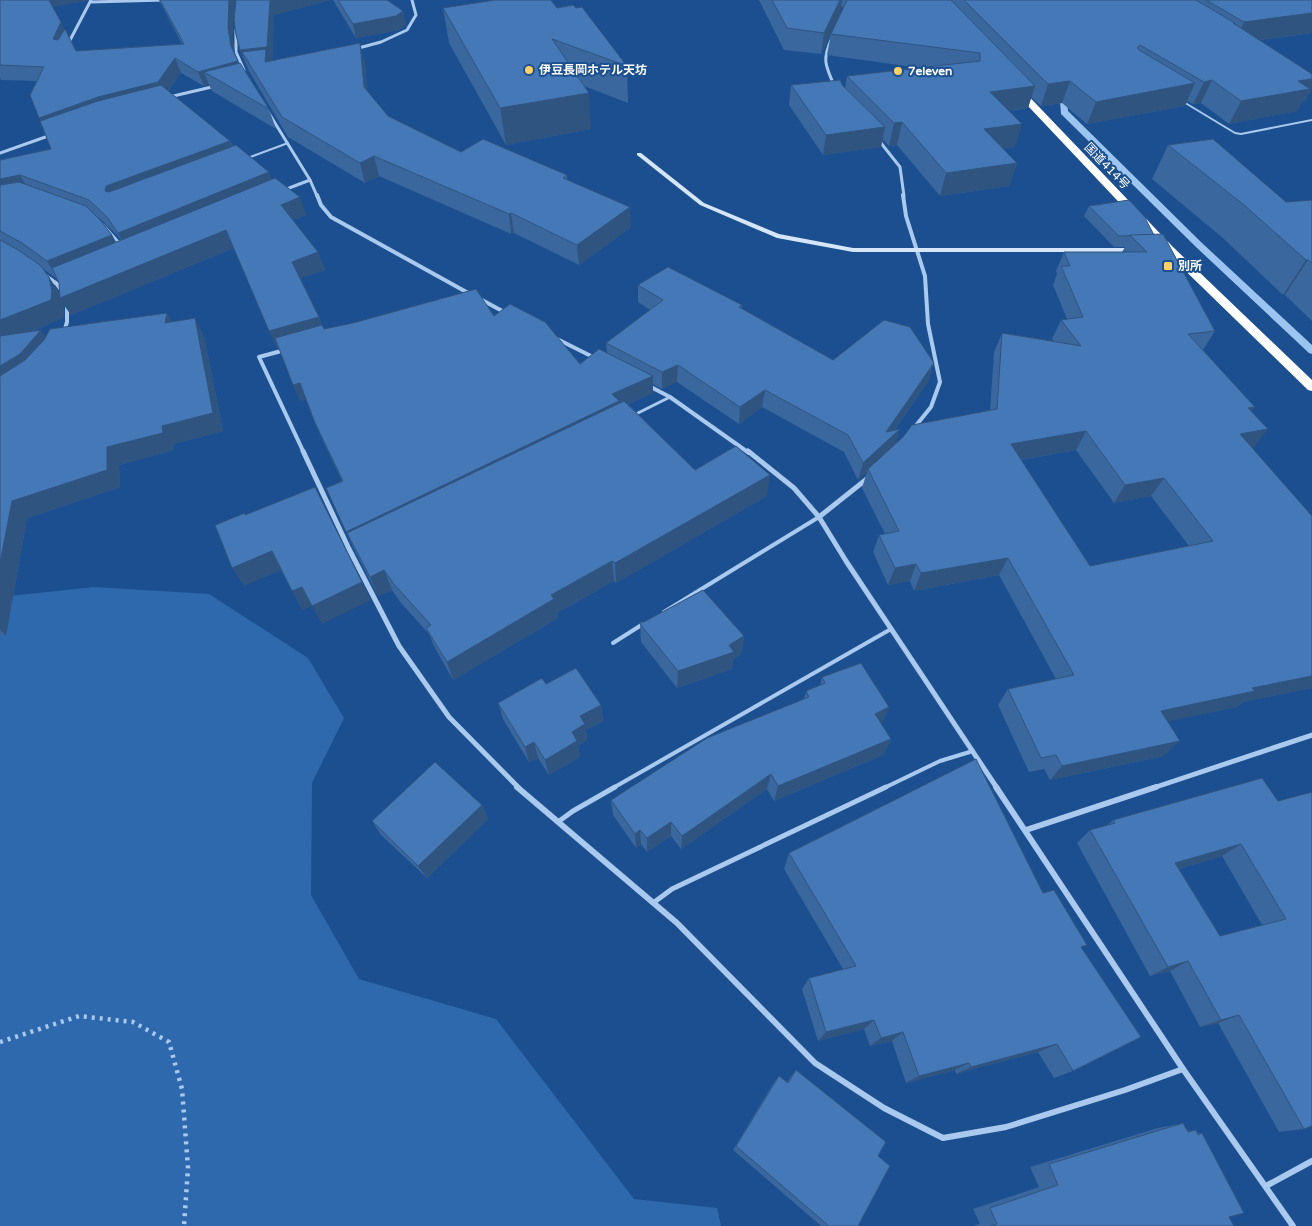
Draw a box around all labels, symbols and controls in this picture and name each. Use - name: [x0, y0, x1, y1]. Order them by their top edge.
- place label: 伊豆長岡ホテル天坊: [539, 63, 647, 77]
- marker: 伊豆長岡ホテル天坊: [523, 64, 535, 76]
- place label: 7eleven: [908, 64, 952, 78]
- marker: 7eleven: [892, 65, 904, 77]
- street label: 国道414号: [1082, 140, 1132, 192]
- place label: 別所: [1178, 259, 1202, 273]
- marker: 別所: [1162, 260, 1174, 272]

